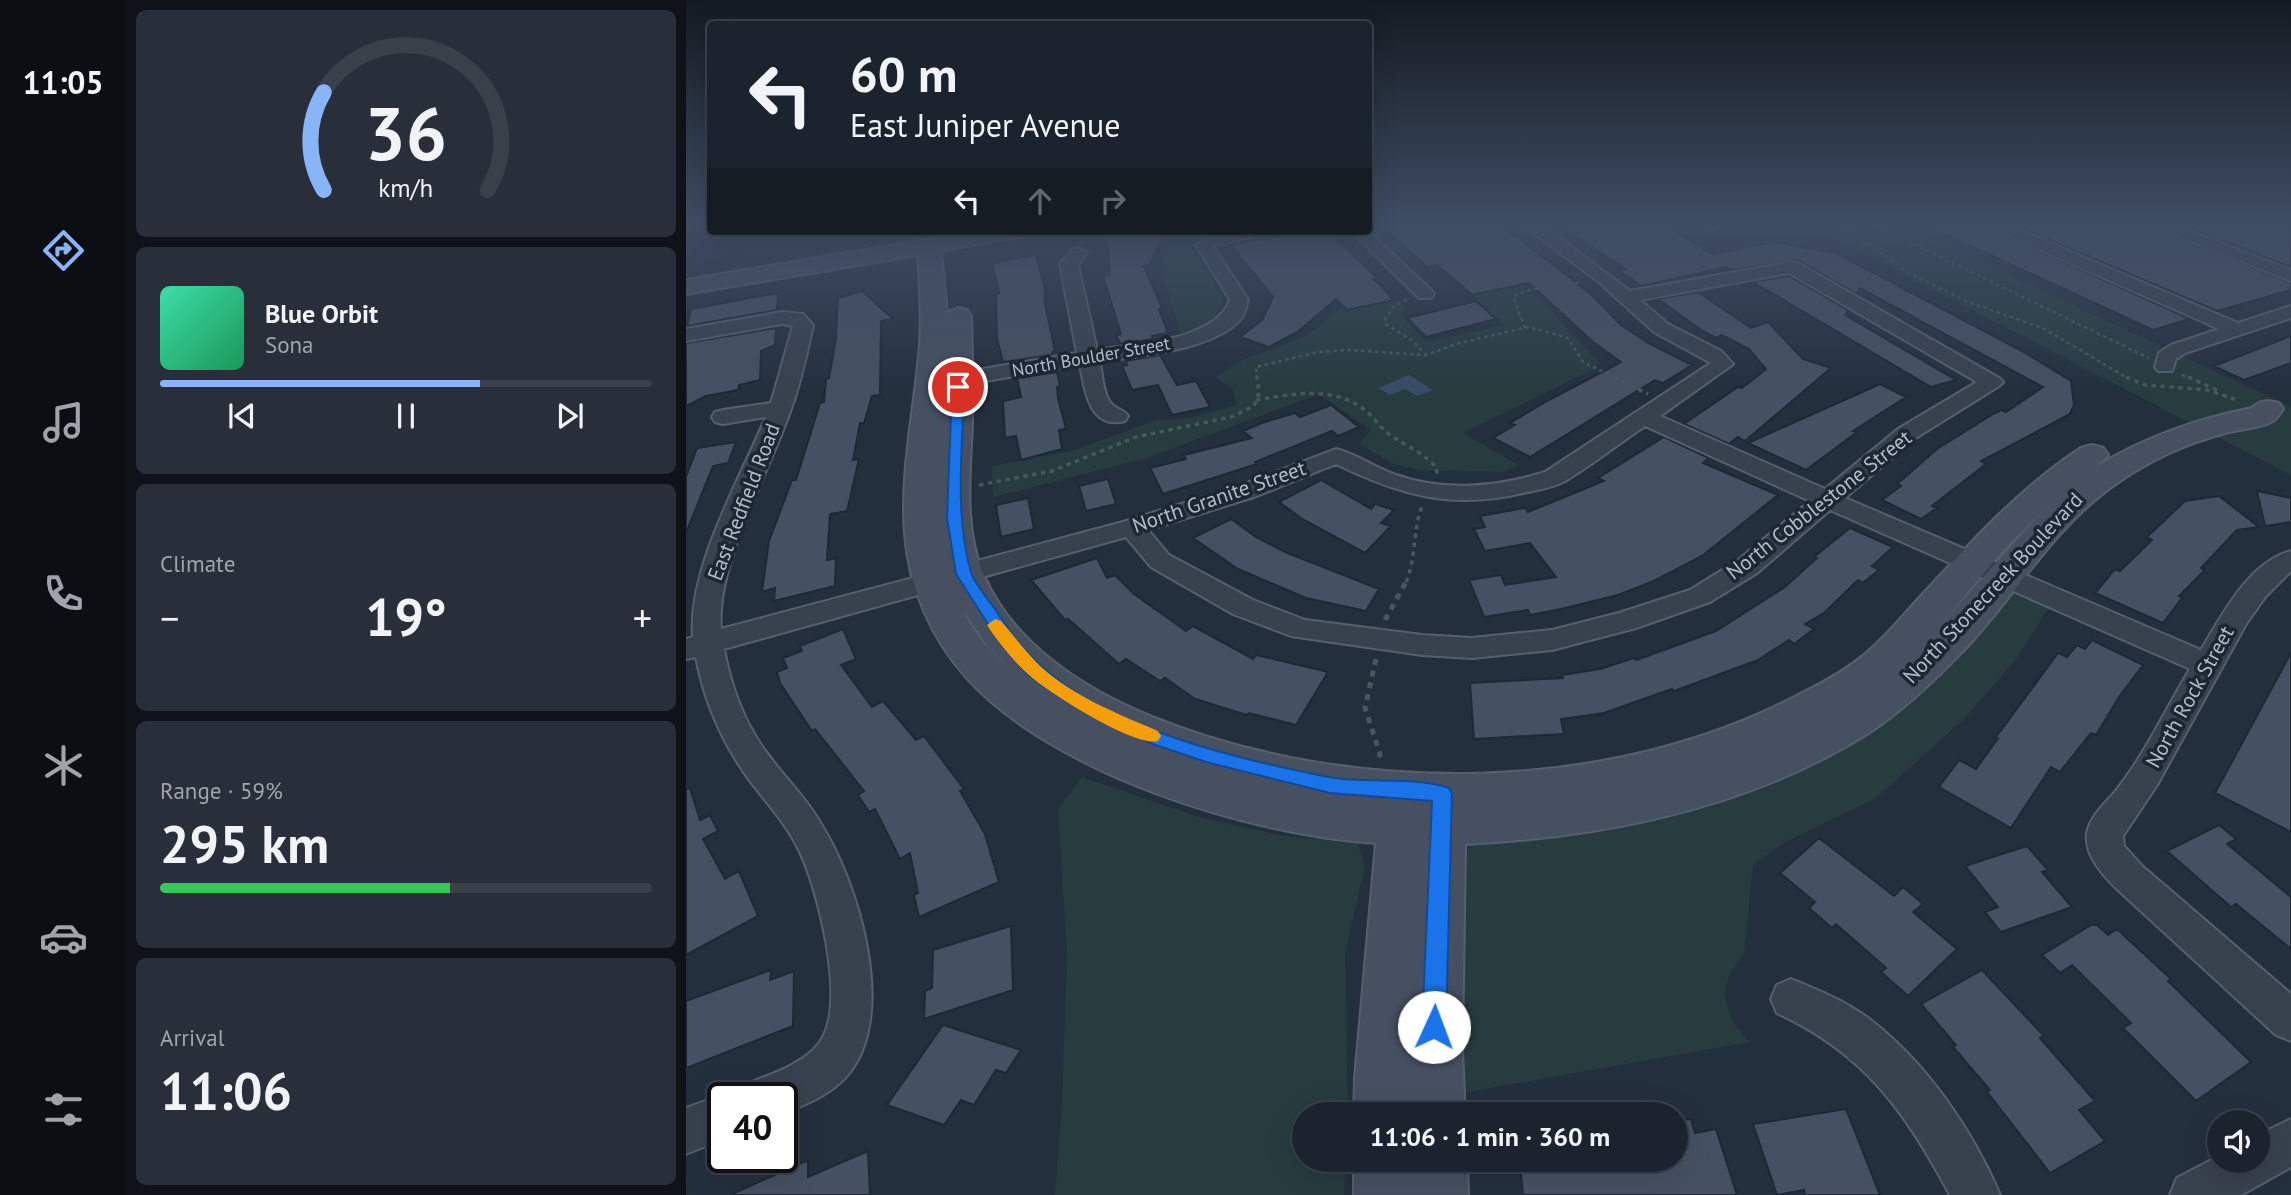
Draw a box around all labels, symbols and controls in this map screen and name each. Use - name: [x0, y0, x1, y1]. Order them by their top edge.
- text: 60 m: [850, 42, 957, 106]
- icon: left: [735, 49, 826, 140]
- text: 11:05: [22, 61, 104, 103]
- text: 36: [365, 86, 447, 180]
- text: East Juniper Avenue: [850, 104, 1120, 146]
- text: km/h: [379, 171, 433, 203]
- icon: left: [948, 182, 986, 220]
- icon: ahead: [1021, 182, 1059, 220]
- icon: right: [1094, 182, 1132, 220]
- icon: directions: [39, 226, 88, 275]
- text: Blue Orbit: [265, 297, 378, 330]
- text: Sona: [265, 330, 314, 359]
- street label: North Boulder Street: [1010, 331, 1172, 382]
- pin: [928, 357, 988, 417]
- icon: arrive: [939, 368, 977, 406]
- icon: previous: [223, 397, 261, 435]
- icon: pause: [387, 397, 425, 435]
- icon: next: [551, 397, 589, 435]
- icon: music: [39, 398, 88, 447]
- street label: East Redfield Road: [701, 419, 786, 584]
- street label: North Cobblestone Street: [1721, 424, 1917, 585]
- street label: North Granite Street: [1129, 454, 1309, 539]
- street label: North Stonecreek Boulevard: [1897, 486, 2088, 689]
- text: Climate: [160, 549, 235, 578]
- icon: phone: [39, 569, 88, 618]
- text: 19°: [365, 583, 447, 650]
- text: −: [160, 593, 179, 642]
- text: +: [633, 593, 652, 642]
- street label: North Rock Street: [2139, 621, 2240, 773]
- icon: climate: [39, 741, 88, 790]
- text: Range · 59%: [160, 776, 283, 805]
- text: 295 km: [160, 810, 329, 877]
- icon: car: [39, 913, 88, 962]
- position arrow: [1397, 990, 1471, 1064]
- text: Arrival: [160, 1023, 224, 1052]
- text: 11:06: [160, 1057, 292, 1124]
- speed limit sign: 40: [707, 1082, 798, 1173]
- icon: filters: [39, 1085, 88, 1134]
- map controls: [2207, 1110, 2270, 1173]
- button: sound: [2207, 1110, 2270, 1173]
- text: 11:06 · 1 min · 360 m: [1370, 1120, 1610, 1153]

